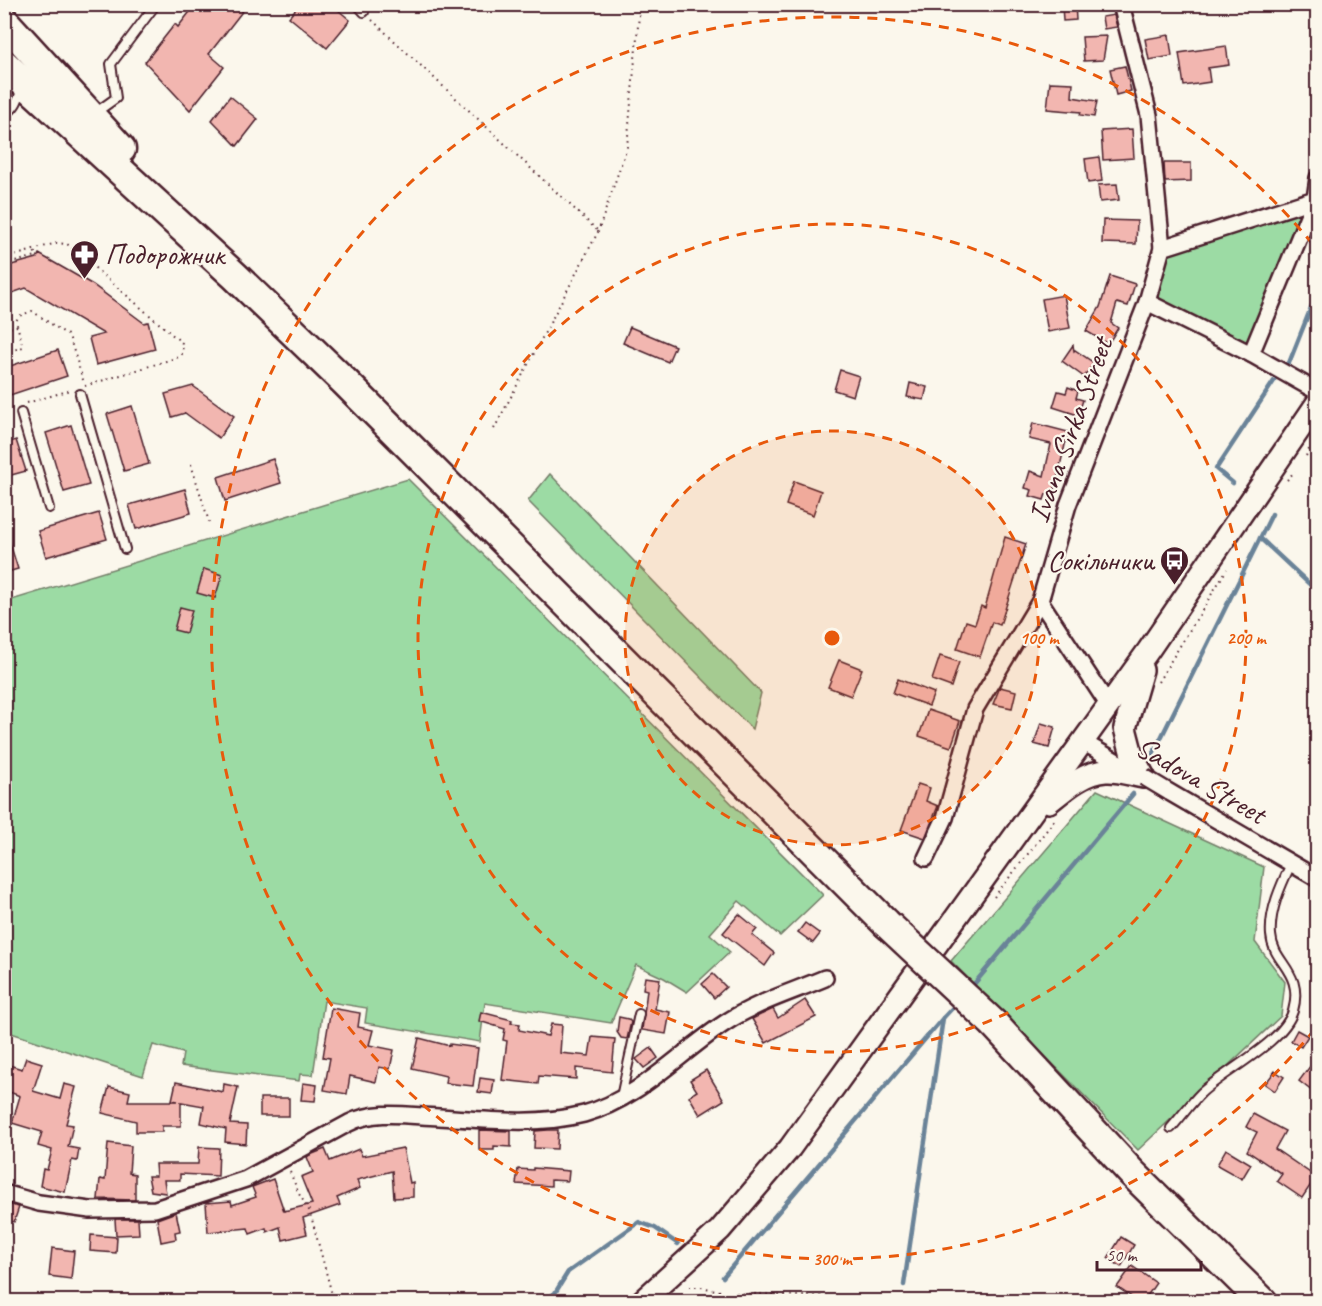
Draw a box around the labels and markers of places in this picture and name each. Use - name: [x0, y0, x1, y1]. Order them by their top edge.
- place label: Подорожник: [105, 235, 226, 273]
- pharmacy icon: Подорожник: [68, 238, 100, 280]
- place label: Сокільники: [1047, 541, 1156, 579]
- bus stop icon: Сокільники: [1159, 544, 1191, 586]
- centre of rings: [822, 628, 842, 648]

